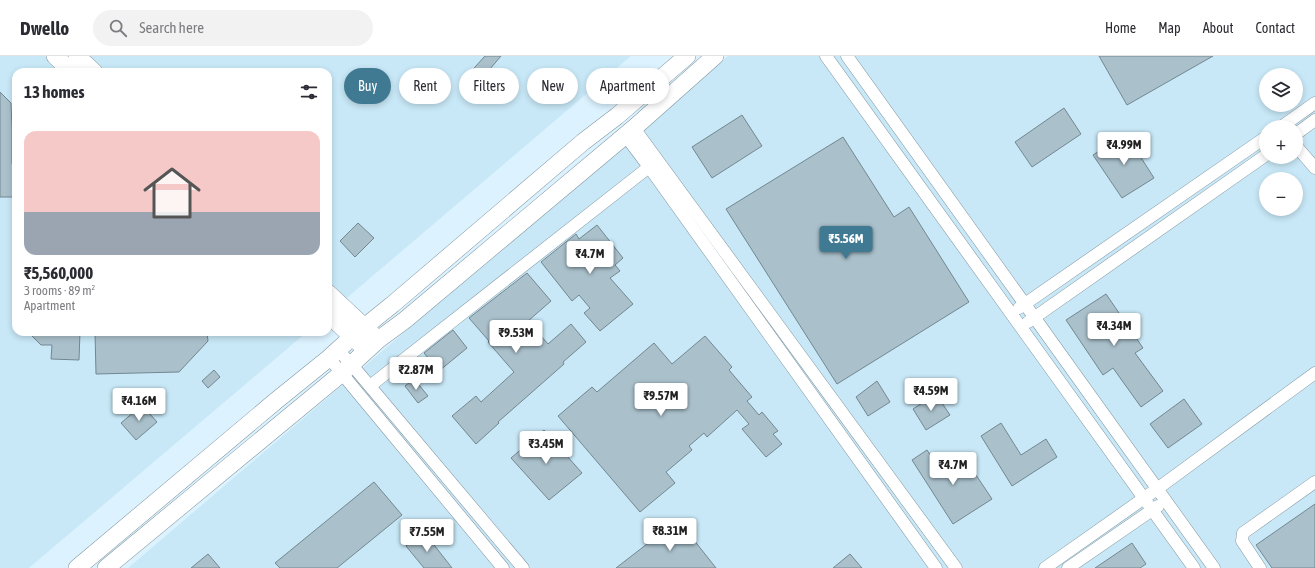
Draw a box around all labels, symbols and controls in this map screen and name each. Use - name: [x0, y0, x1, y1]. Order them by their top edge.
- search box: [93, 10, 373, 46]
- text: Dwello: [20, 17, 69, 39]
- icon: search: [107, 17, 129, 39]
- text: Search here: [139, 19, 204, 36]
- text: Home: [1105, 20, 1136, 36]
- text: Map: [1158, 20, 1181, 36]
- text: About: [1203, 20, 1234, 36]
- text: Contact: [1256, 20, 1295, 36]
- chip: Buy: [344, 68, 391, 104]
- chip: Rent: [399, 68, 451, 104]
- chip: Filters: [459, 68, 519, 104]
- chip: New: [527, 68, 578, 104]
- chip: Apartment: [586, 68, 669, 104]
- map controls: [1259, 68, 1303, 216]
- button: layers: [1259, 68, 1303, 112]
- icon: filters: [298, 81, 320, 103]
- text: 13 homes: [24, 82, 85, 102]
- button: +: [1259, 120, 1303, 164]
- pin: ₹4.99M: [1091, 132, 1157, 166]
- text: ₹4.99M: [1107, 137, 1141, 152]
- icon: home: [136, 157, 208, 229]
- button: −: [1259, 172, 1303, 216]
- pin: ₹5.56M: [813, 226, 879, 260]
- text: ₹5.56M: [829, 231, 863, 246]
- pin: ₹4.7M: [562, 241, 618, 275]
- text: ₹4.7M: [576, 246, 604, 261]
- text: ₹5,560,000: [24, 263, 93, 283]
- text: 3 rooms · 89 m²: [24, 283, 95, 298]
- text: Apartment: [24, 298, 75, 313]
- pin: ₹4.34M: [1081, 313, 1147, 347]
- text: ₹4.34M: [1097, 318, 1131, 333]
- pin: ₹9.53M: [483, 320, 549, 354]
- text: ₹9.53M: [499, 325, 533, 340]
- pin: ₹2.87M: [383, 357, 449, 391]
- text: ₹2.87M: [399, 362, 433, 377]
- pin: ₹4.59M: [898, 378, 964, 412]
- pin: ₹9.57M: [628, 383, 694, 417]
- text: ₹4.59M: [914, 383, 948, 398]
- pin: ₹4.16M: [106, 388, 172, 422]
- text: ₹9.57M: [644, 388, 678, 403]
- text: ₹4.16M: [122, 393, 156, 408]
- pin: ₹3.45M: [513, 431, 579, 465]
- text: ₹3.45M: [529, 436, 563, 451]
- pin: ₹4.7M: [925, 452, 981, 486]
- text: ₹4.7M: [939, 457, 967, 472]
- pin: ₹8.31M: [637, 518, 703, 552]
- pin: ₹7.55M: [394, 519, 460, 553]
- text: ₹8.31M: [653, 523, 687, 538]
- text: ₹7.55M: [410, 524, 444, 539]

